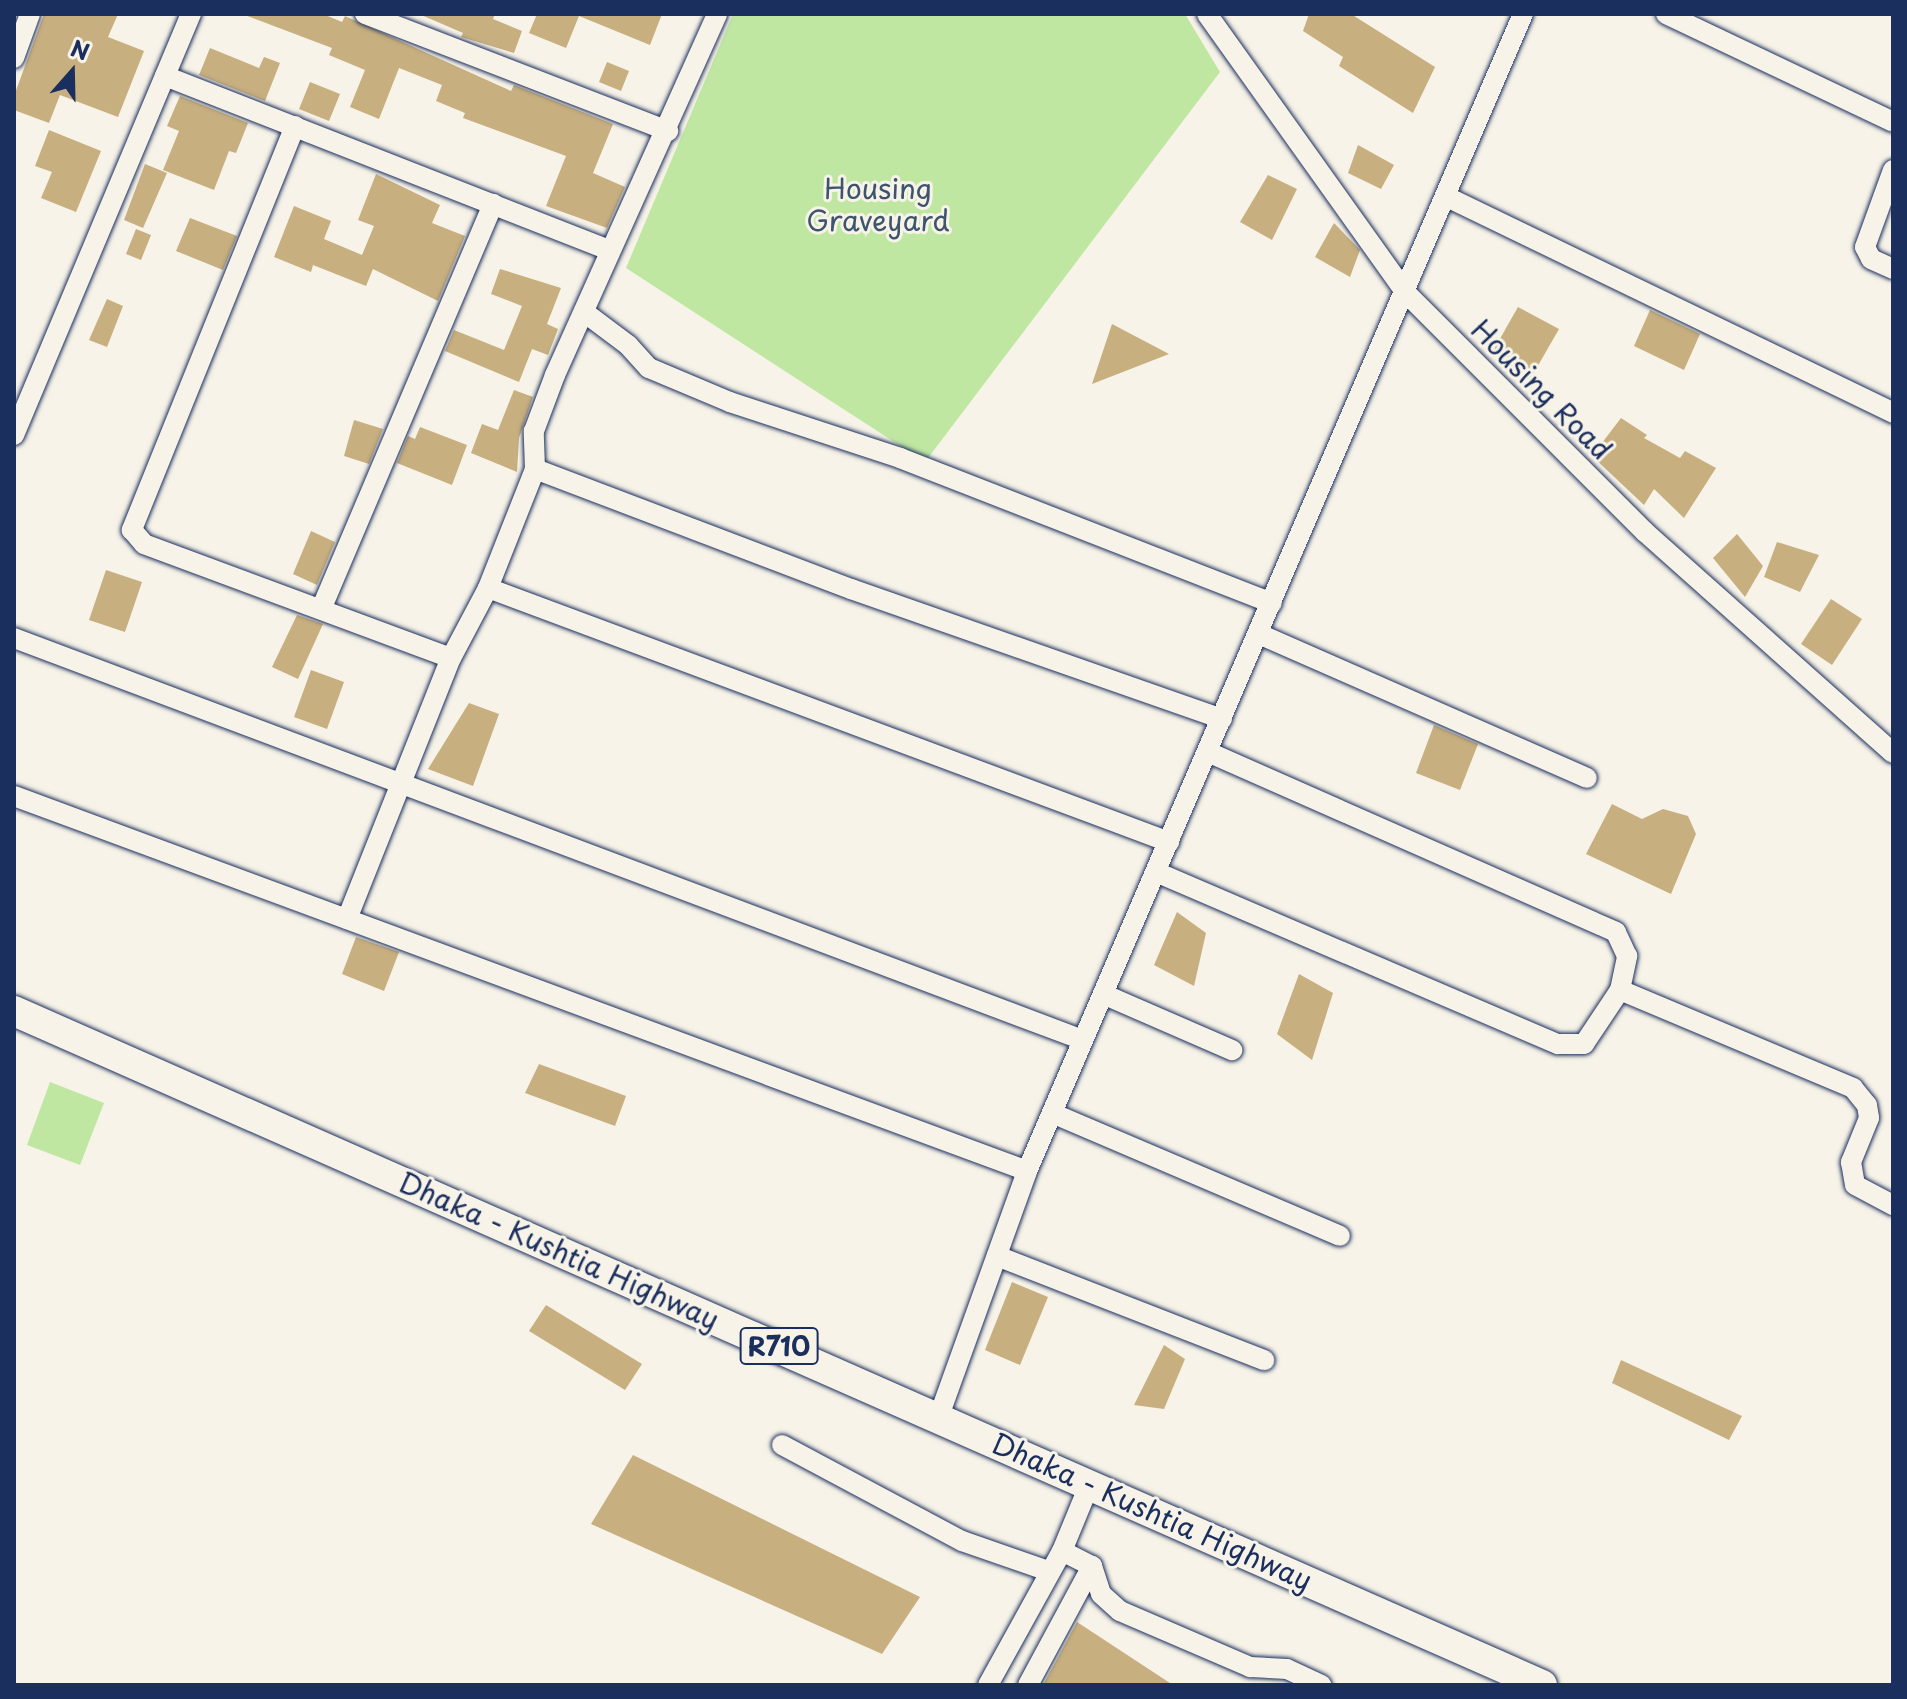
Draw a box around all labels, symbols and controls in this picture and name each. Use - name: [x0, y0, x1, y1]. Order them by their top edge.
- text: N: [67, 30, 94, 67]
- north arrow: [32, 32, 112, 112]
- park label: Housing Graveyard: [806, 171, 950, 237]
- street label: Housing Road: [1465, 312, 1619, 466]
- street label: Dhaka - Kushtia Highway: [393, 1164, 725, 1336]
- road number: R710: [739, 1324, 819, 1368]
- street label: Dhaka - Kushtia Highway: [986, 1425, 1318, 1597]

